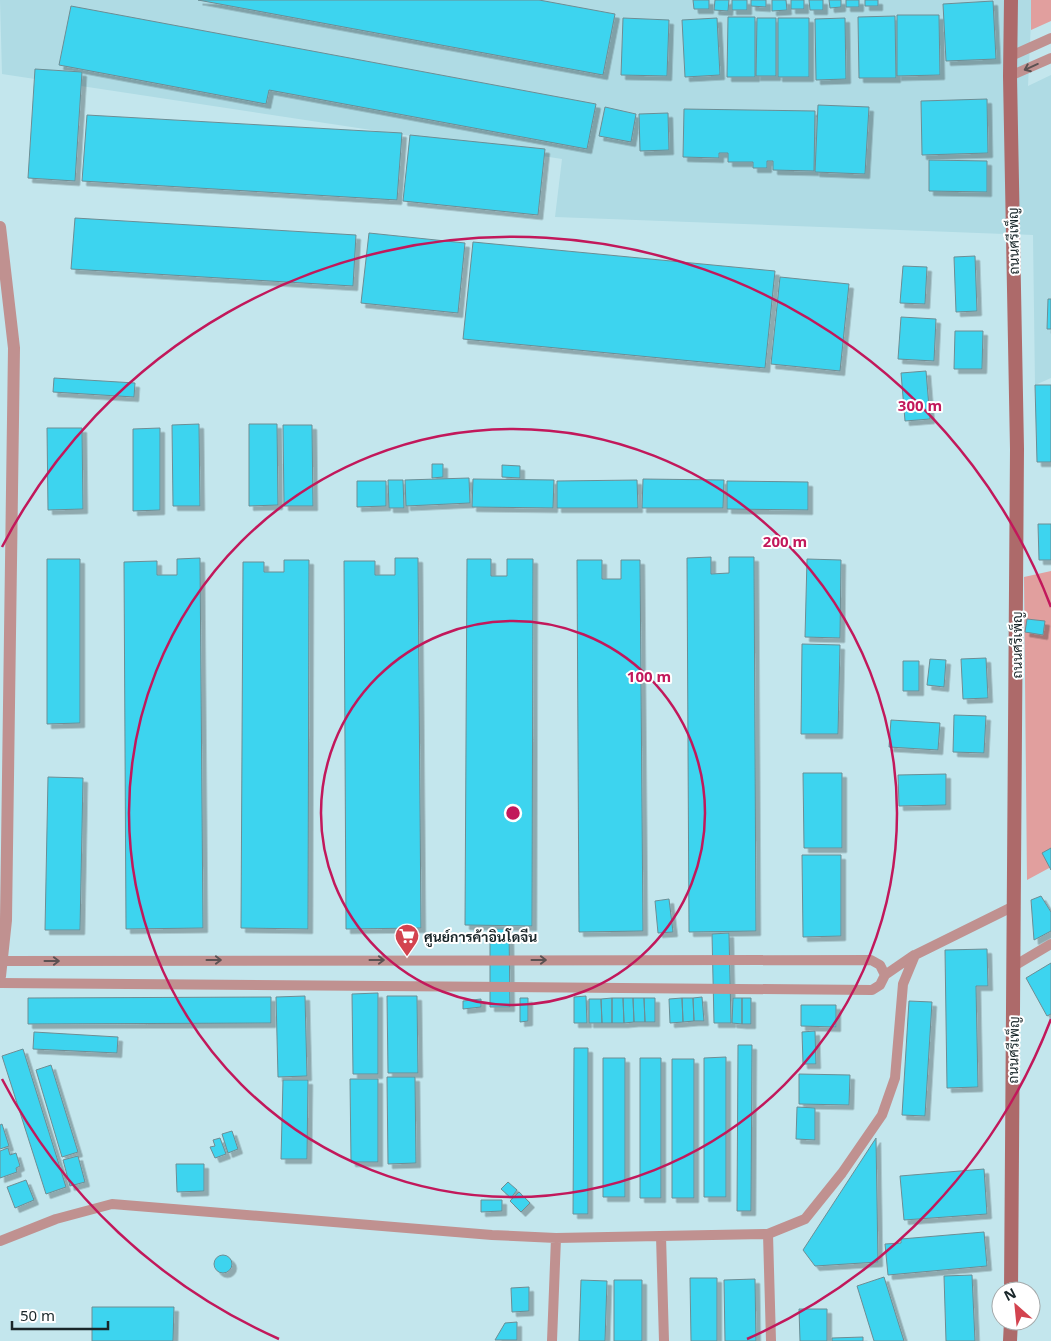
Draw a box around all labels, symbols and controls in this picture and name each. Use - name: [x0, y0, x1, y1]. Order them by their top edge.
- one-way arrow: [1023, 63, 1038, 72]
- street label: ถนนศรีเพ็ญ: [1003, 207, 1023, 275]
- text: 300 m: [898, 395, 942, 415]
- text: 200 m: [763, 531, 807, 551]
- street label: ถนนศรีเพ็ญ: [1007, 611, 1026, 679]
- text: 100 m: [627, 666, 671, 686]
- centre of rings: [504, 804, 522, 822]
- supermarket icon: ศูนย์การค้าอินโดจีน: [394, 923, 420, 957]
- place label: ศูนย์การค้าอินโดจีน: [424, 927, 537, 948]
- one-way arrow: [206, 955, 222, 965]
- one-way arrow: [368, 955, 384, 965]
- one-way arrow: [530, 955, 547, 965]
- one-way arrow: [43, 956, 59, 966]
- street label: ถนนศรีเพ็ญ: [1003, 1016, 1023, 1084]
- north arrow: [991, 1281, 1041, 1331]
- text: N: [1000, 1283, 1019, 1305]
- scale bar: [12, 1298, 109, 1330]
- text: 50 m: [20, 1305, 55, 1325]

